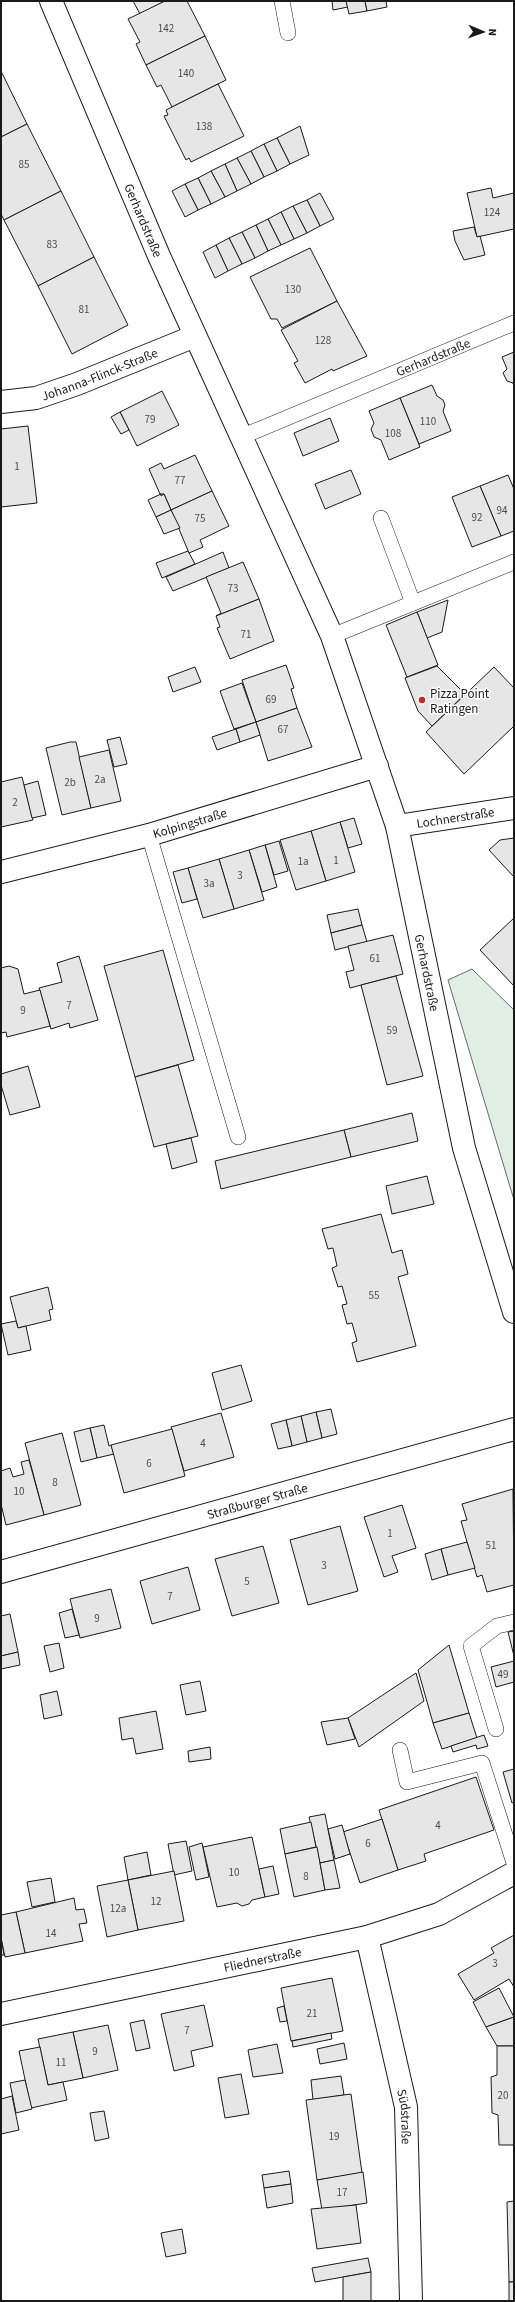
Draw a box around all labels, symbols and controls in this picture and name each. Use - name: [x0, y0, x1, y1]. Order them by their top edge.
- north arrow: [463, 12, 503, 52]
- house number: 142: [158, 21, 174, 36]
- text: N: [485, 28, 500, 36]
- house number: 140: [178, 66, 194, 81]
- house number: 138: [196, 119, 213, 134]
- house number: 85: [19, 157, 29, 172]
- street label: Gerhardstraße: [119, 181, 167, 260]
- house number: 124: [484, 205, 501, 220]
- house number: 83: [47, 237, 57, 252]
- house number: 130: [285, 282, 301, 297]
- house number: 81: [79, 302, 89, 317]
- house number: 128: [315, 333, 332, 348]
- street label: Gerhardstraße: [394, 334, 473, 381]
- street label: Johanna-Flinck-Straße: [39, 344, 161, 405]
- house number: 79: [145, 412, 155, 427]
- house number: 110: [420, 414, 436, 429]
- house number: 108: [385, 426, 402, 441]
- house number: 1: [14, 459, 20, 474]
- house number: 77: [175, 473, 185, 488]
- house number: 94: [497, 503, 508, 518]
- house number: 92: [472, 510, 482, 525]
- house number: 75: [195, 511, 205, 526]
- house number: 73: [228, 581, 238, 596]
- house number: 71: [241, 627, 251, 642]
- place label: Pizza Point Ratingen: [430, 685, 490, 718]
- house number: 69: [266, 692, 276, 707]
- marker: Pizza Point Ratingen: [417, 695, 427, 705]
- house number: 67: [278, 722, 288, 737]
- house number: 2a: [94, 772, 106, 787]
- house number: 2b: [64, 775, 76, 790]
- house number: 2: [12, 795, 18, 810]
- street label: Lochnerstraße: [415, 803, 496, 833]
- street label: Kolpingstraße: [151, 804, 229, 843]
- house number: 1: [333, 853, 339, 868]
- house number: 1a: [297, 854, 309, 869]
- house number: 3: [237, 868, 243, 883]
- house number: 3a: [203, 876, 215, 891]
- street label: Gerhardstraße: [410, 932, 443, 1013]
- house number: 61: [370, 951, 380, 966]
- house number: 7: [66, 998, 72, 1013]
- house number: 9: [20, 1003, 26, 1018]
- house number: 59: [387, 1023, 397, 1038]
- house number: 55: [369, 1288, 379, 1303]
- house number: 4: [200, 1436, 206, 1451]
- house number: 6: [146, 1456, 152, 1471]
- house number: 8: [52, 1475, 58, 1490]
- street label: Straßburger Straße: [205, 1479, 310, 1524]
- house number: 10: [14, 1484, 24, 1499]
- house number: 1: [387, 1526, 393, 1541]
- house number: 51: [486, 1538, 496, 1553]
- house number: 3: [321, 1558, 327, 1573]
- house number: 5: [244, 1574, 250, 1589]
- house number: 7: [167, 1589, 173, 1604]
- house number: 9: [94, 1611, 100, 1626]
- house number: 49: [498, 1667, 508, 1682]
- house number: 4: [435, 1818, 441, 1833]
- house number: 6: [365, 1836, 371, 1851]
- house number: 10: [229, 1865, 239, 1880]
- house number: 8: [303, 1869, 309, 1884]
- house number: 12: [151, 1894, 161, 1909]
- house number: 12a: [110, 1901, 126, 1916]
- house number: 14: [46, 1926, 57, 1941]
- street label: Fliednerstraße: [222, 1943, 303, 1977]
- house number: 3: [492, 1956, 498, 1971]
- house number: 21: [307, 2006, 317, 2021]
- house number: 7: [184, 2023, 190, 2038]
- house number: 9: [92, 2044, 98, 2059]
- house number: 11: [56, 2055, 66, 2070]
- street label: Südstraße: [392, 2087, 415, 2145]
- house number: 20: [498, 2088, 508, 2103]
- house number: 19: [329, 2129, 339, 2144]
- house number: 17: [337, 2185, 347, 2200]

